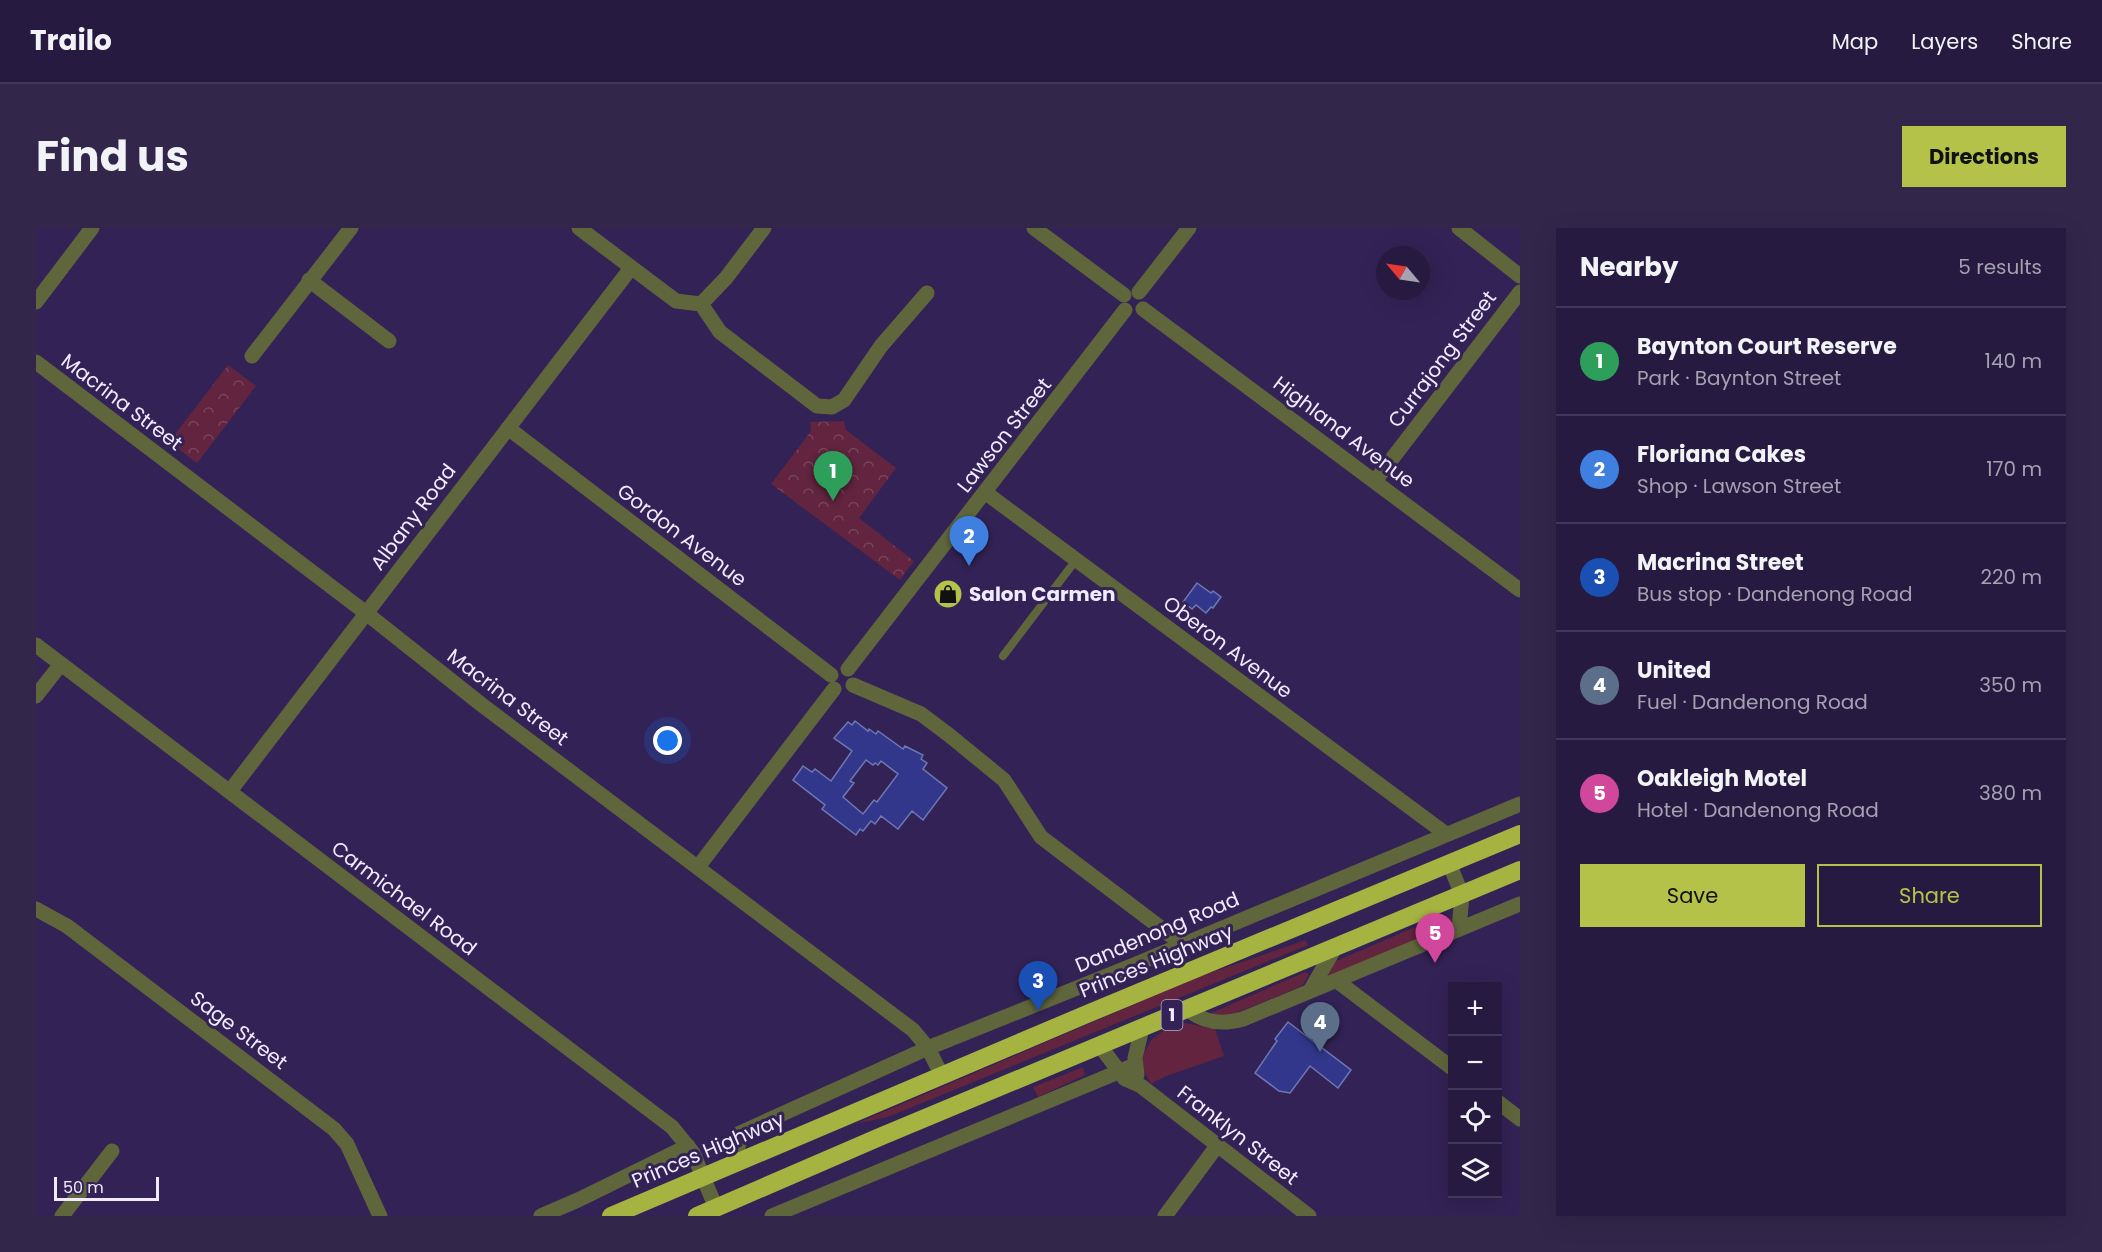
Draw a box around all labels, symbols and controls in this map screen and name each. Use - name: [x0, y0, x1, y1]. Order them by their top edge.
- text: Trailo: [30, 21, 112, 60]
- text: Map: [1832, 27, 1878, 56]
- text: Layers: [1911, 27, 1978, 56]
- text: Share: [2011, 27, 2072, 56]
- button: Directions: [1902, 126, 2066, 187]
- text: Find us: [36, 127, 189, 186]
- north arrow: [1376, 246, 1430, 300]
- text: Nearby: [1580, 249, 1678, 285]
- text: 5 results: [1958, 253, 2042, 281]
- street label: Currajong Street: [1381, 285, 1503, 433]
- text: Baynton Court Reserve: [1637, 331, 1897, 362]
- street label: Macrina Street: [55, 347, 189, 457]
- text: 1: [1596, 347, 1603, 375]
- text: 140 m: [1985, 347, 2042, 375]
- text: Park · Baynton Street: [1637, 364, 1841, 392]
- street label: Highland Avenue: [1268, 370, 1420, 494]
- street label: Lawson Street: [950, 372, 1058, 498]
- text: Floriana Cakes: [1637, 439, 1806, 470]
- pin: 1: [814, 452, 852, 501]
- text: 2: [1594, 455, 1605, 483]
- text: 170 m: [1986, 455, 2042, 483]
- street label: Albany Road: [364, 458, 462, 576]
- text: Shop · Lawson Street: [1637, 472, 1841, 500]
- street label: Gordon Avenue: [612, 477, 752, 593]
- pin: 2: [950, 516, 988, 566]
- text: Macrina Street: [1637, 547, 1804, 578]
- text: 3: [1593, 563, 1606, 591]
- text: 220 m: [1981, 563, 2042, 591]
- shop icon: Salon Carmen: [932, 578, 964, 610]
- place label: Salon Carmen: [969, 580, 1116, 608]
- text: Bus stop · Dandenong Road: [1637, 580, 1912, 608]
- street label: Oberon Avenue: [1158, 589, 1298, 705]
- street label: Macrina Street: [441, 642, 575, 752]
- text: United: [1637, 655, 1711, 686]
- text: 4: [1593, 671, 1606, 699]
- text: 350 m: [1979, 671, 2042, 699]
- text: Fuel · Dandenong Road: [1637, 688, 1868, 716]
- your location: [653, 726, 682, 755]
- text: Oakleigh Motel: [1637, 763, 1807, 794]
- text: 5: [1593, 779, 1606, 807]
- text: 380 m: [1979, 779, 2042, 807]
- text: Hotel · Dandenong Road: [1637, 796, 1879, 824]
- street label: Carmichael Road: [326, 834, 482, 962]
- button: Save: [1580, 864, 1805, 927]
- button: Share: [1817, 864, 2042, 927]
- street label: Dandenong Road: [1071, 885, 1243, 979]
- pin: 5: [1416, 914, 1454, 963]
- street label: Princes Highway: [1075, 917, 1237, 1005]
- pin: 3: [1018, 962, 1058, 1011]
- map controls: [1448, 982, 1502, 1198]
- button: +: [1448, 982, 1502, 1036]
- street label: Sage Street: [185, 984, 293, 1076]
- road number: 1: [1162, 1000, 1182, 1030]
- pin: 4: [1300, 1002, 1340, 1052]
- button: −: [1448, 1036, 1502, 1090]
- street label: Franklyn Street: [1171, 1079, 1305, 1191]
- button: locate: [1448, 1090, 1502, 1144]
- street label: Princes Highway: [627, 1105, 789, 1195]
- button: layers: [1448, 1144, 1502, 1198]
- scale bar: [54, 1174, 159, 1202]
- text: 50 m: [63, 1176, 104, 1199]

